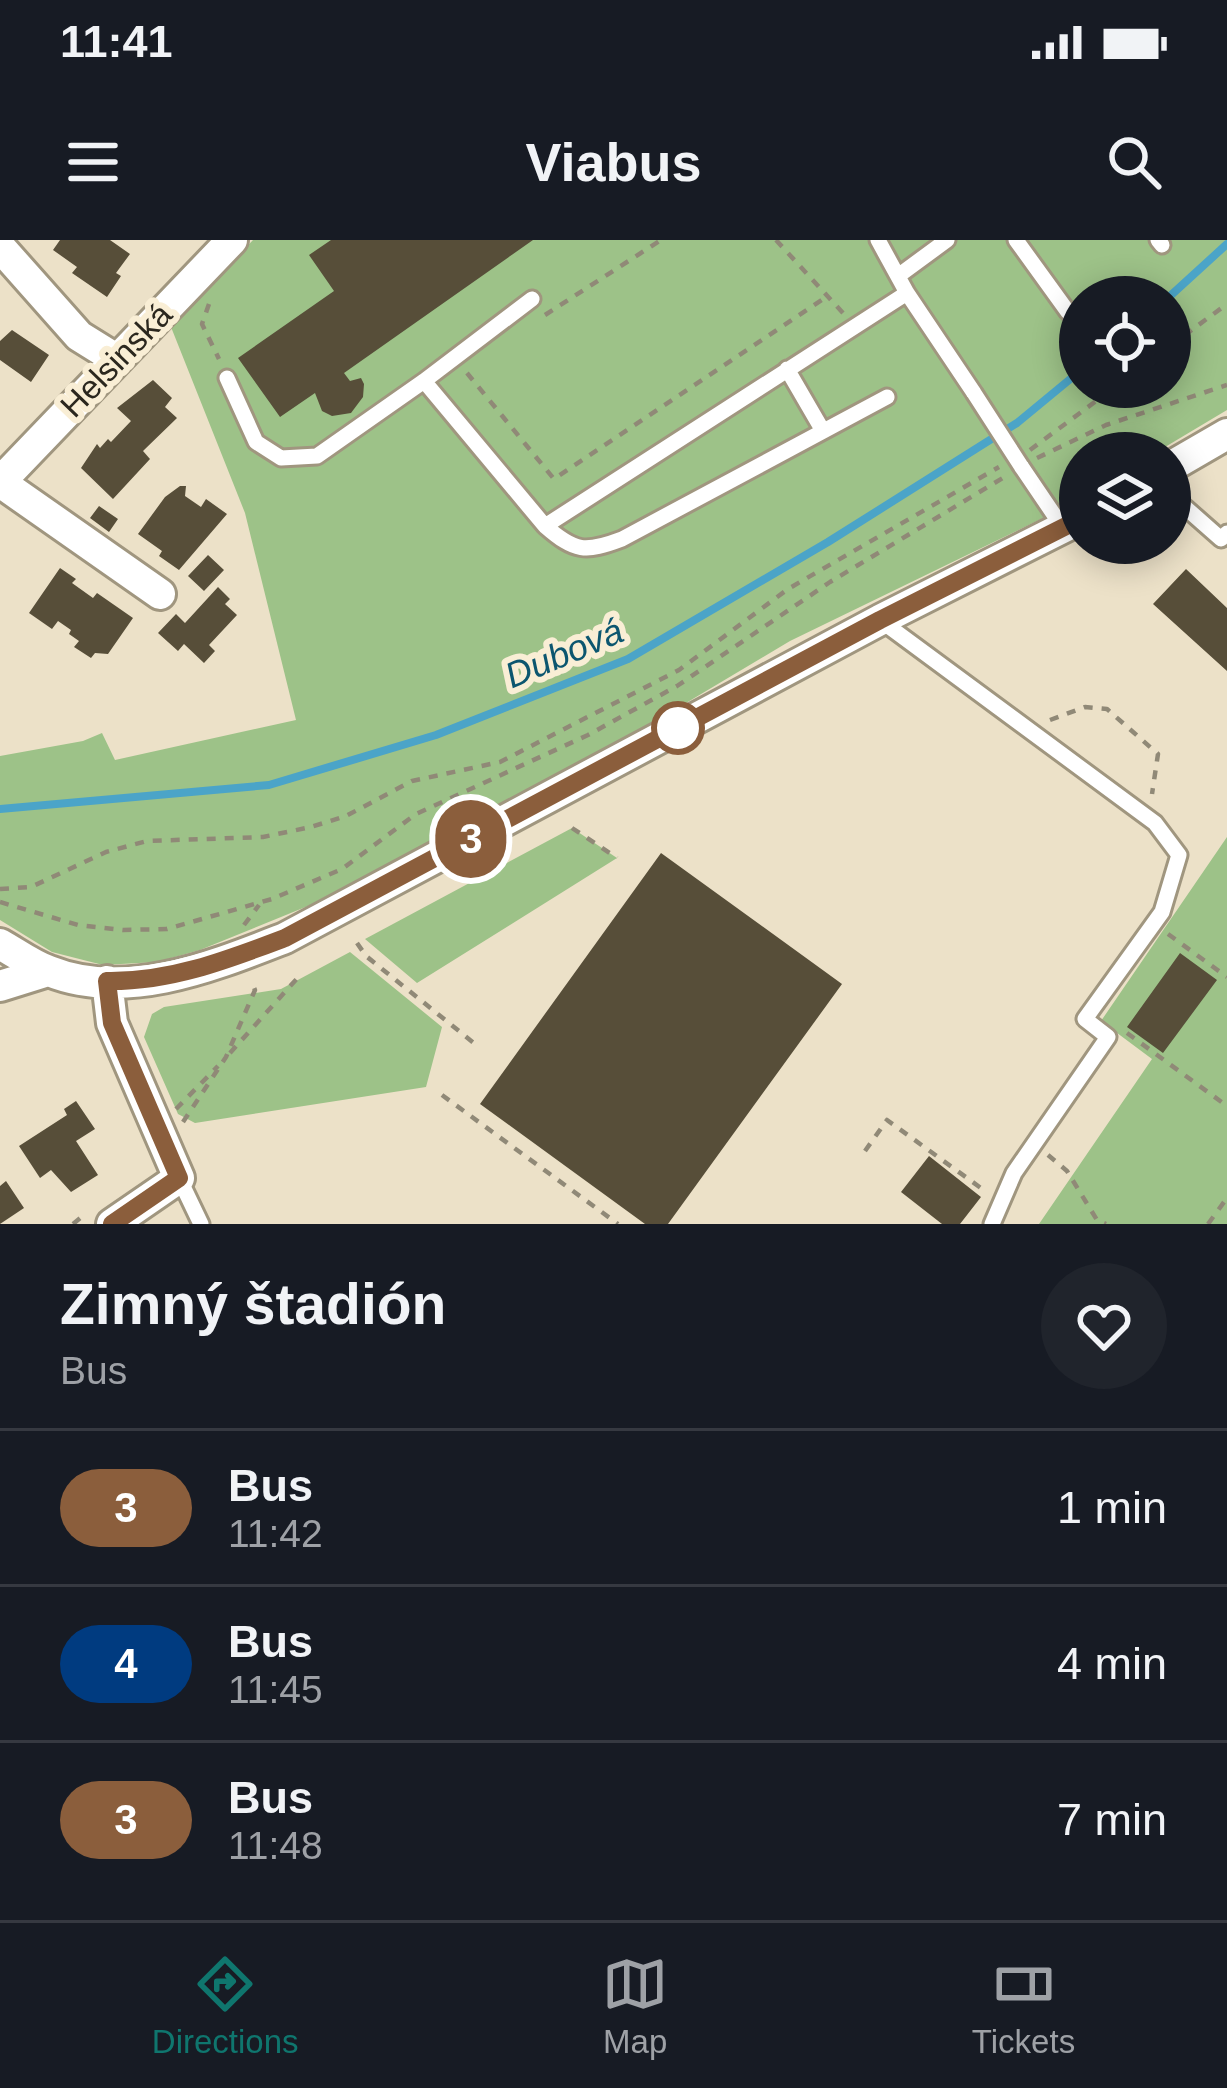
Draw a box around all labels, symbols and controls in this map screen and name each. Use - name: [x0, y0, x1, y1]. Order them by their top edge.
- text: 11:41: [60, 16, 173, 67]
- icon: menu: [60, 129, 126, 195]
- icon: search: [1101, 129, 1167, 195]
- text: Viabus: [525, 132, 702, 192]
- map controls: [1059, 276, 1191, 564]
- button: locate: [1059, 276, 1191, 408]
- street label: Helsinská: [53, 295, 179, 424]
- button: layers: [1059, 432, 1191, 564]
- water label: Dubová: [499, 610, 629, 696]
- unlabelled marker: [653, 703, 703, 753]
- line badge: 3: [432, 800, 510, 878]
- text: 3: [459, 815, 483, 862]
- button: heart: [1041, 1263, 1167, 1389]
- text: Zimný štadión: [60, 1272, 446, 1336]
- text: Bus: [60, 1349, 127, 1392]
- text: Bus: [228, 1460, 313, 1511]
- text: 1 min: [1057, 1482, 1167, 1533]
- text: 3: [114, 1484, 138, 1531]
- text: 11:42: [228, 1512, 323, 1555]
- text: Bus: [228, 1616, 313, 1667]
- text: 4 min: [1057, 1638, 1167, 1689]
- text: 4: [114, 1640, 138, 1687]
- text: 11:45: [228, 1668, 323, 1711]
- text: Bus: [228, 1772, 313, 1823]
- text: 7 min: [1057, 1794, 1167, 1845]
- text: 3: [114, 1796, 138, 1843]
- text: 11:48: [228, 1824, 323, 1867]
- tab: Directions: [152, 1951, 299, 2061]
- tab: Map: [602, 1951, 668, 2061]
- tab: Tickets: [972, 1951, 1075, 2061]

